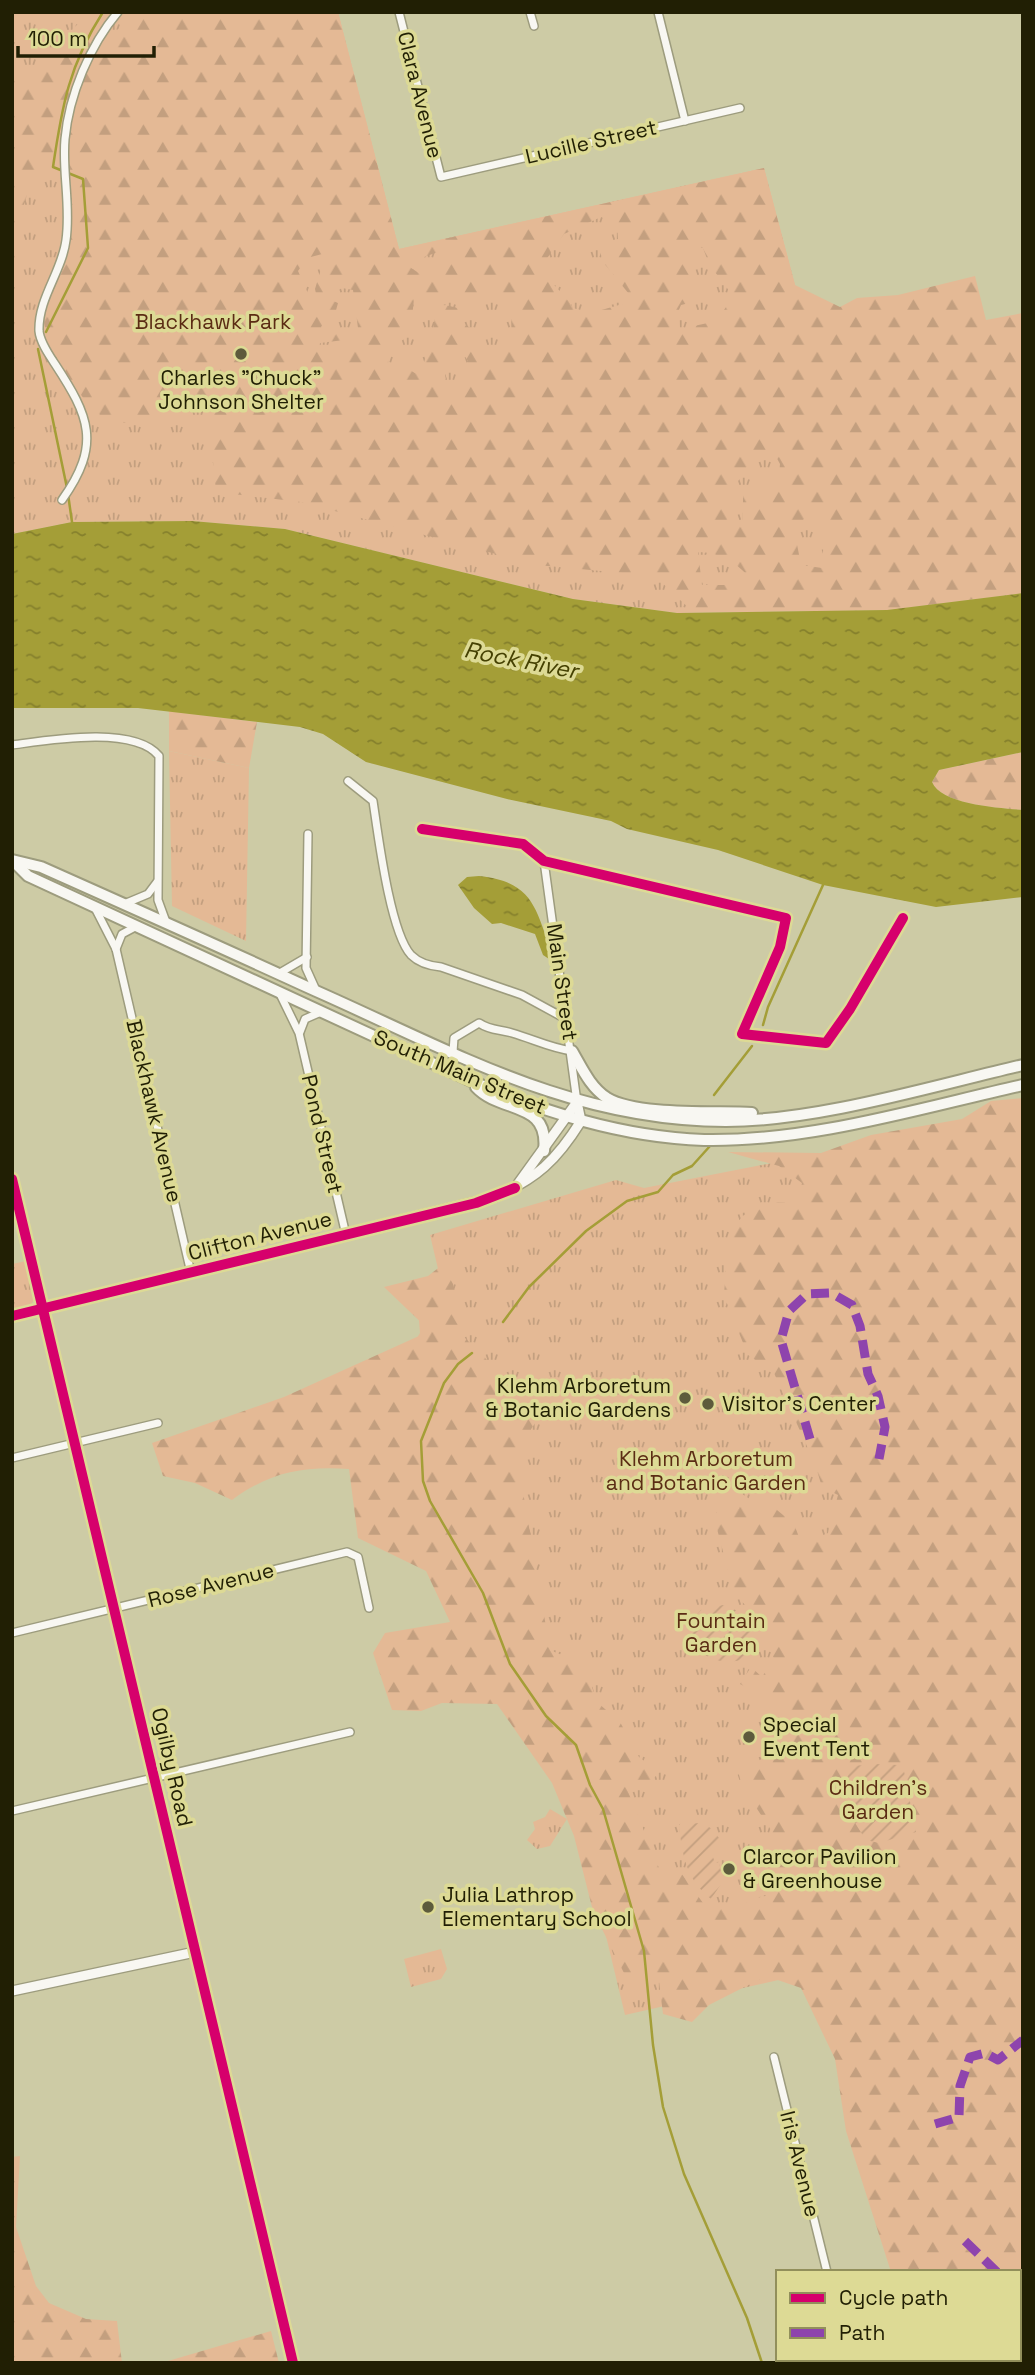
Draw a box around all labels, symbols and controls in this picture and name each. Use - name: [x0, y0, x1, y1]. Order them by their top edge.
- scale bar: [18, 14, 154, 58]
- text: 100 m: [28, 25, 87, 52]
- street label: Clara Avenue: [392, 29, 449, 161]
- street label: Lucille Street: [522, 113, 659, 170]
- park label: Blackhawk Park: [135, 308, 291, 335]
- marker: Charles "Chuck" Johnson Shelter: [233, 346, 249, 362]
- place label: Charles "Chuck" Johnson Shelter: [158, 364, 324, 415]
- water label: Rock River: [462, 634, 583, 686]
- street label: Main Street: [541, 922, 584, 1042]
- street label: Blackhawk Avenue: [120, 1017, 189, 1205]
- street label: South Main Street: [370, 1023, 550, 1120]
- street label: Pond Street: [296, 1072, 349, 1196]
- street label: Clifton Avenue: [185, 1205, 335, 1266]
- place label: Klehm Arboretum & Botanic Gardens: [485, 1372, 671, 1423]
- marker: Klehm Arboretum & Botanic Gardens: [677, 1390, 693, 1406]
- place label: Visitor's Center: [722, 1390, 876, 1417]
- marker: Visitor's Center: [700, 1396, 716, 1412]
- park label: Klehm Arboretum and Botanic Garden: [606, 1445, 806, 1496]
- street label: Rose Avenue: [145, 1556, 277, 1613]
- park label: Fountain Garden: [676, 1607, 766, 1658]
- street label: Ogilby Road: [146, 1705, 199, 1829]
- place label: Special Event Tent: [763, 1711, 870, 1762]
- marker: Special Event Tent: [741, 1729, 757, 1745]
- park label: Children's Garden: [829, 1774, 927, 1825]
- place label: Clarcor Pavilion & Greenhouse: [743, 1843, 897, 1894]
- marker: Clarcor Pavilion & Greenhouse: [721, 1861, 737, 1877]
- place label: Julia Lathrop Elementary School: [442, 1881, 632, 1932]
- marker: Julia Lathrop Elementary School: [420, 1899, 436, 1915]
- street label: Iris Avenue: [774, 2108, 827, 2220]
- legend: [776, 2270, 1021, 2361]
- text: Cycle path: [839, 2284, 948, 2311]
- text: Path: [839, 2319, 885, 2346]

